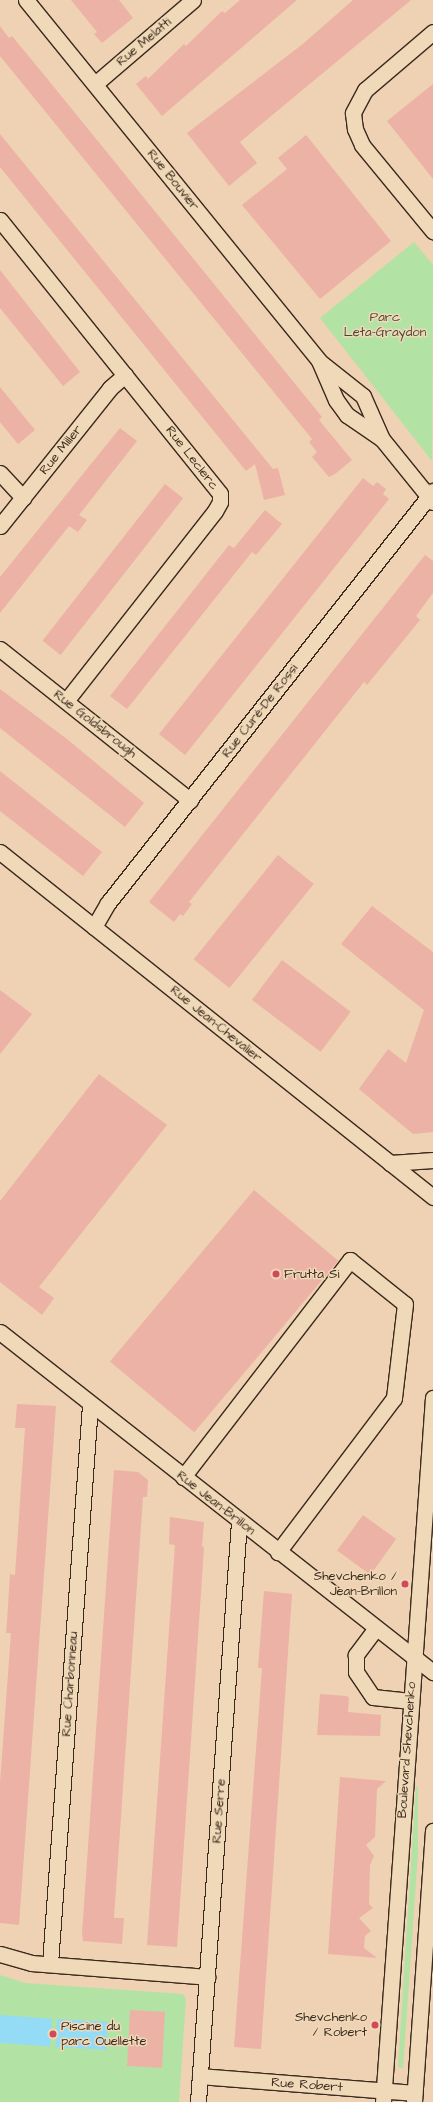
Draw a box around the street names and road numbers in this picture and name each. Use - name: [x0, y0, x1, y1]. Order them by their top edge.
- street label: Rue Melatti: [113, 14, 175, 70]
- street label: Rue Bouvier: [144, 146, 202, 214]
- street label: Rue Miller: [36, 422, 86, 478]
- street label: Rue Leclerc: [162, 423, 222, 493]
- street label: Rue Curé-De Rossi: [219, 661, 301, 761]
- street label: Rue Goldsbrough: [50, 687, 140, 761]
- street label: Rue Jean-Chevalier: [167, 982, 265, 1066]
- street label: Rue Jean-Brillon: [174, 1467, 258, 1539]
- street label: Rue Charbonneau: [59, 1631, 81, 1737]
- street label: Boulevard Shevchenko: [394, 1681, 420, 1819]
- street label: Rue Serre: [209, 1778, 229, 1844]
- street label: Rue Robert: [271, 2075, 343, 2095]

